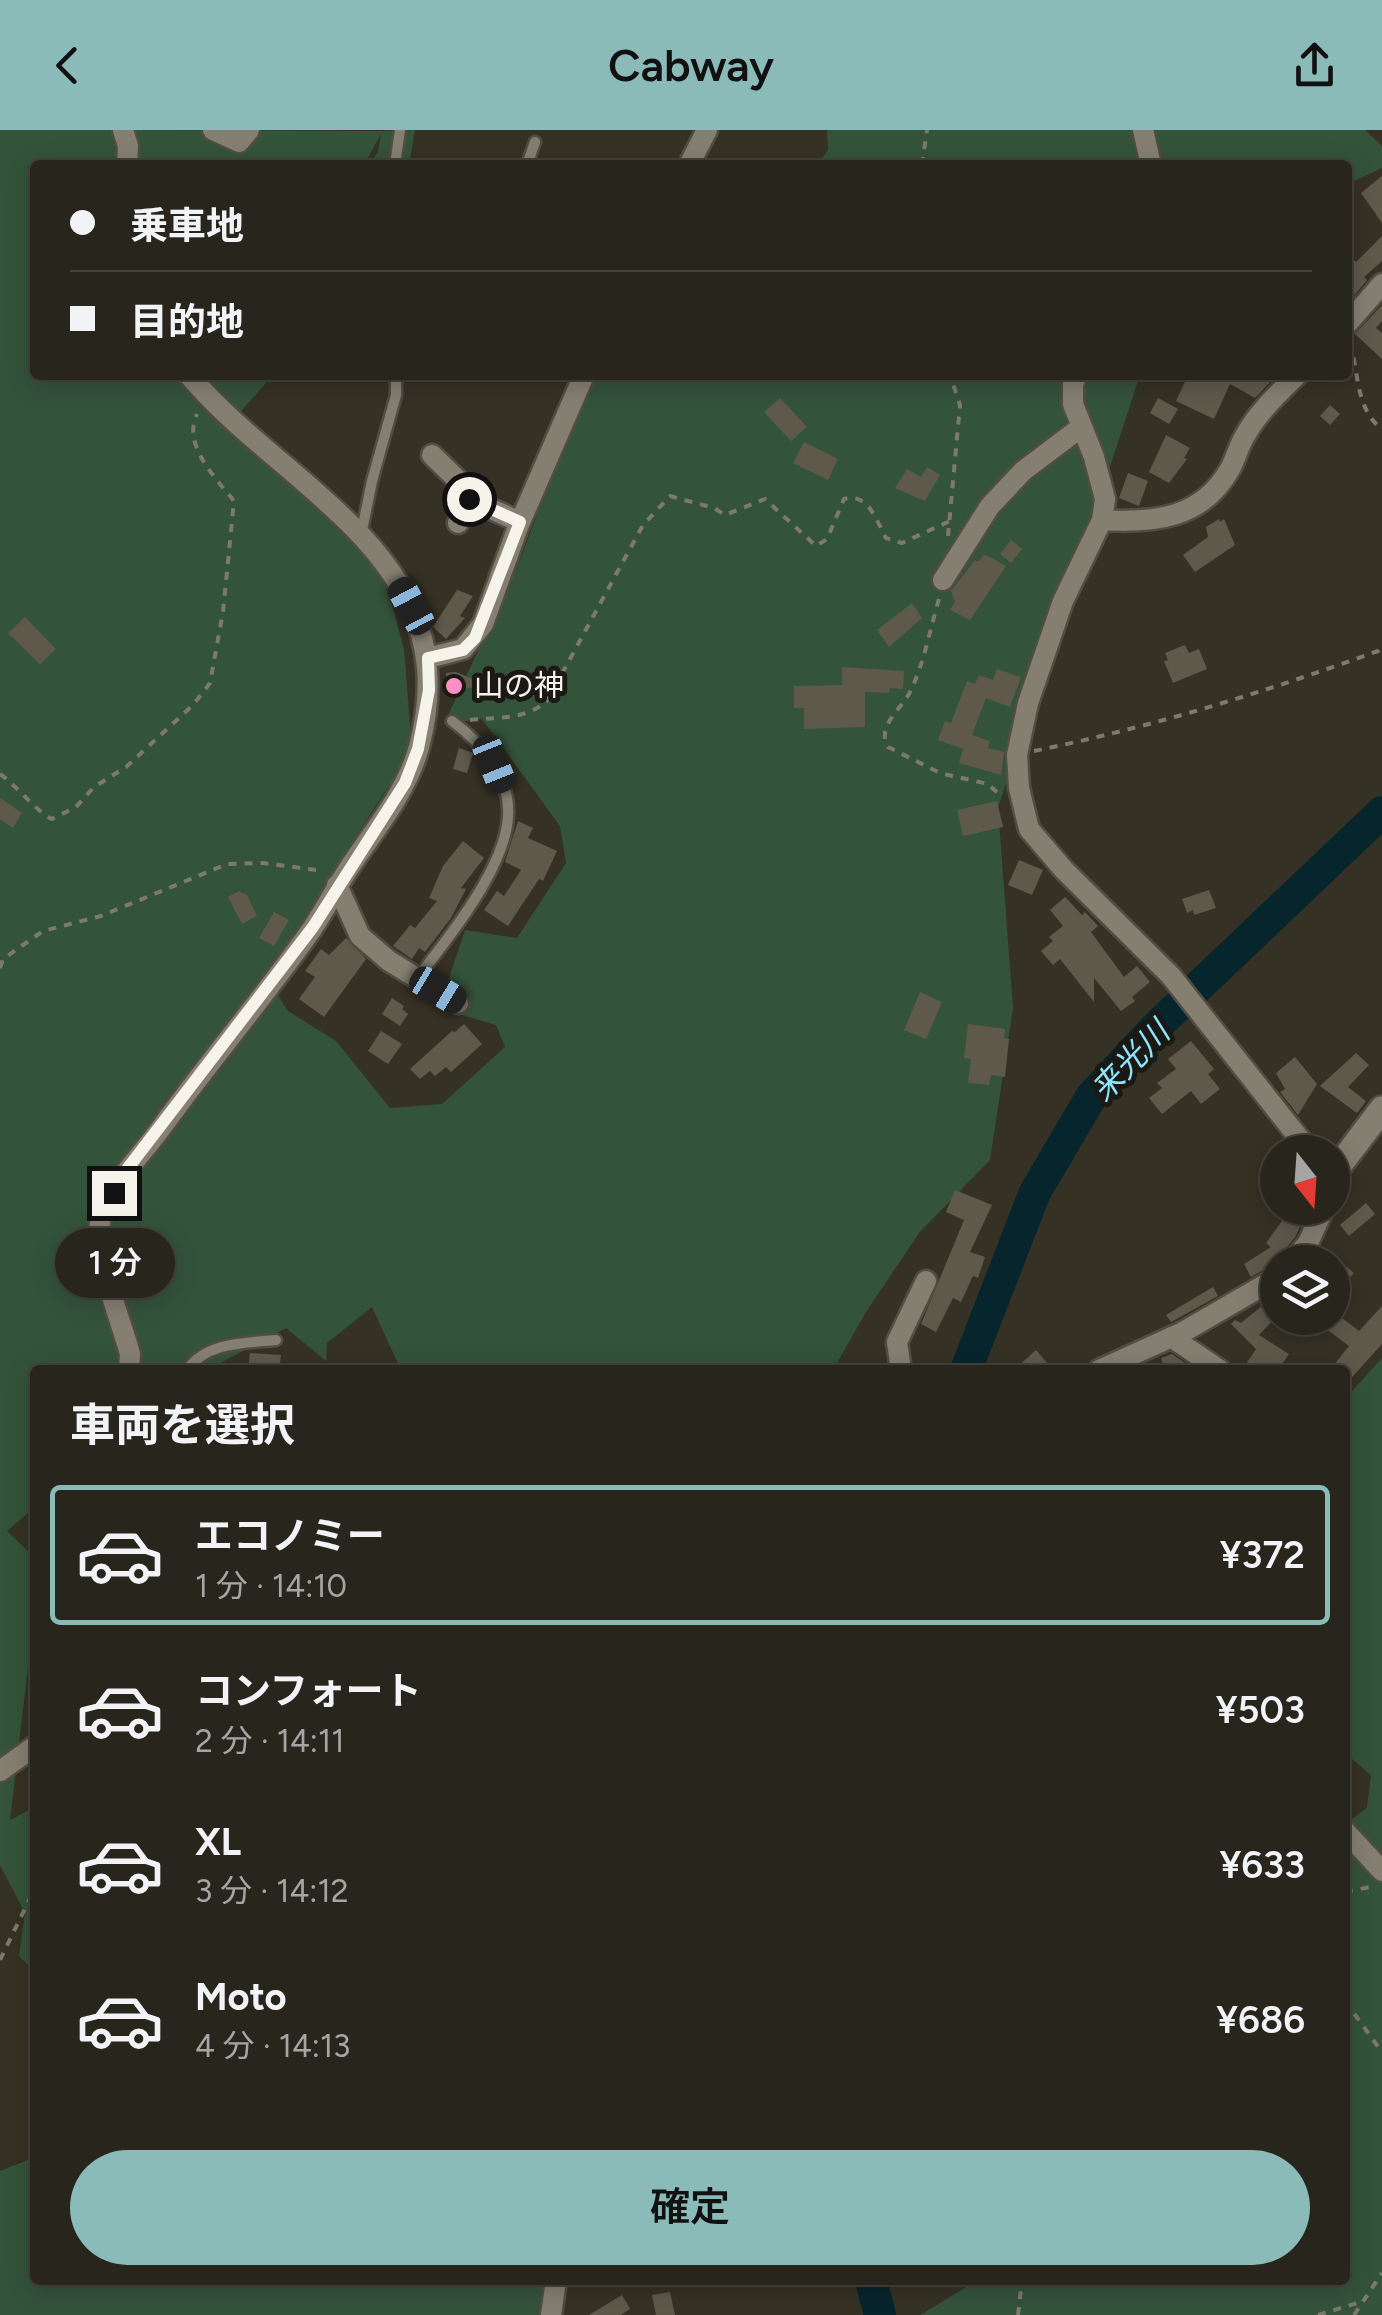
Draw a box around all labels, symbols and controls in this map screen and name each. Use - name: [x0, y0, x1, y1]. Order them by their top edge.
- icon: back: [40, 38, 95, 93]
- text: Cabway: [608, 38, 774, 92]
- icon: share: [1287, 38, 1342, 93]
- text: 乗車地: [130, 203, 244, 249]
- text: 目的地: [130, 299, 244, 345]
- route start: [447, 477, 492, 522]
- car: [384, 572, 438, 640]
- place label: 山の神: [474, 667, 564, 704]
- marker: 山の神: [443, 675, 465, 697]
- car: [469, 731, 519, 797]
- car: [405, 962, 471, 1018]
- water label: 来光川: [1083, 1011, 1179, 1109]
- north arrow: [1260, 1135, 1350, 1225]
- map controls: [1260, 1135, 1350, 1335]
- route end: [92, 1171, 137, 1216]
- callout: 1 分: [54, 1228, 174, 1298]
- text: 1 分: [88, 1244, 142, 1282]
- button: layers: [1260, 1245, 1350, 1335]
- text: 車両を選択: [70, 1398, 295, 1452]
- icon: car: [75, 1510, 165, 1600]
- text: エコノミー: [195, 1513, 385, 1559]
- text: ¥372: [1220, 1532, 1305, 1578]
- text: 1 分 · 14:10: [195, 1567, 347, 1605]
- icon: car: [75, 1665, 165, 1755]
- text: コンフォート: [195, 1668, 422, 1714]
- text: ¥503: [1216, 1687, 1305, 1733]
- text: 2 分 · 14:11: [195, 1722, 344, 1760]
- text: XL: [195, 1819, 241, 1865]
- icon: car: [75, 1820, 165, 1910]
- text: ¥633: [1219, 1842, 1305, 1888]
- text: 3 分 · 14:12: [195, 1872, 349, 1910]
- text: Moto: [195, 1974, 287, 2020]
- icon: car: [75, 1975, 165, 2065]
- text: ¥686: [1216, 1997, 1305, 2043]
- text: 4 分 · 14:13: [195, 2027, 351, 2065]
- button: 確定: [70, 2150, 1310, 2265]

